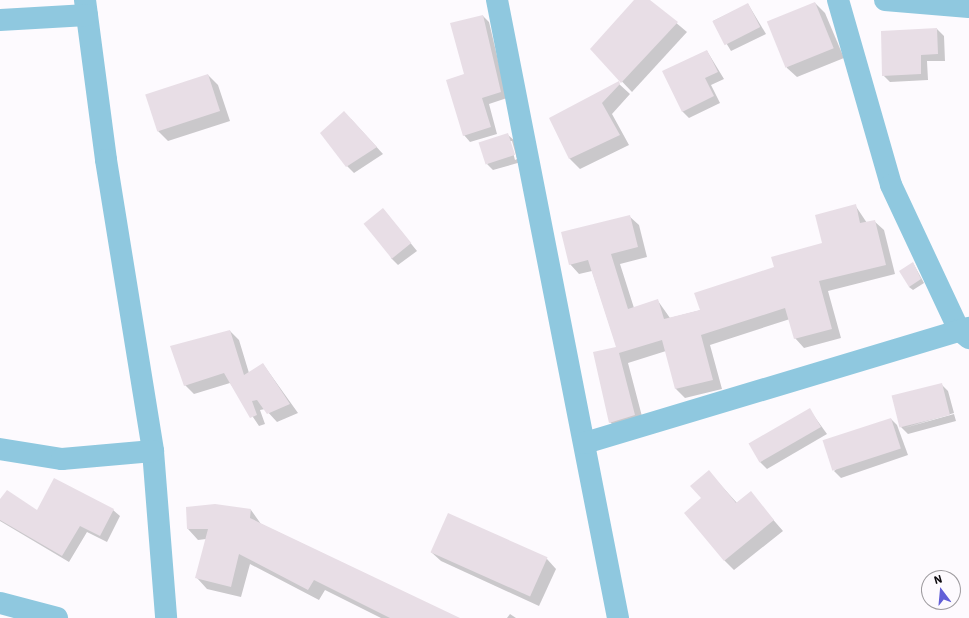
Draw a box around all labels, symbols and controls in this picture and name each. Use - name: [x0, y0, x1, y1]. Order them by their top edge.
- north arrow: [921, 570, 961, 610]
- text: N: [932, 572, 944, 587]

